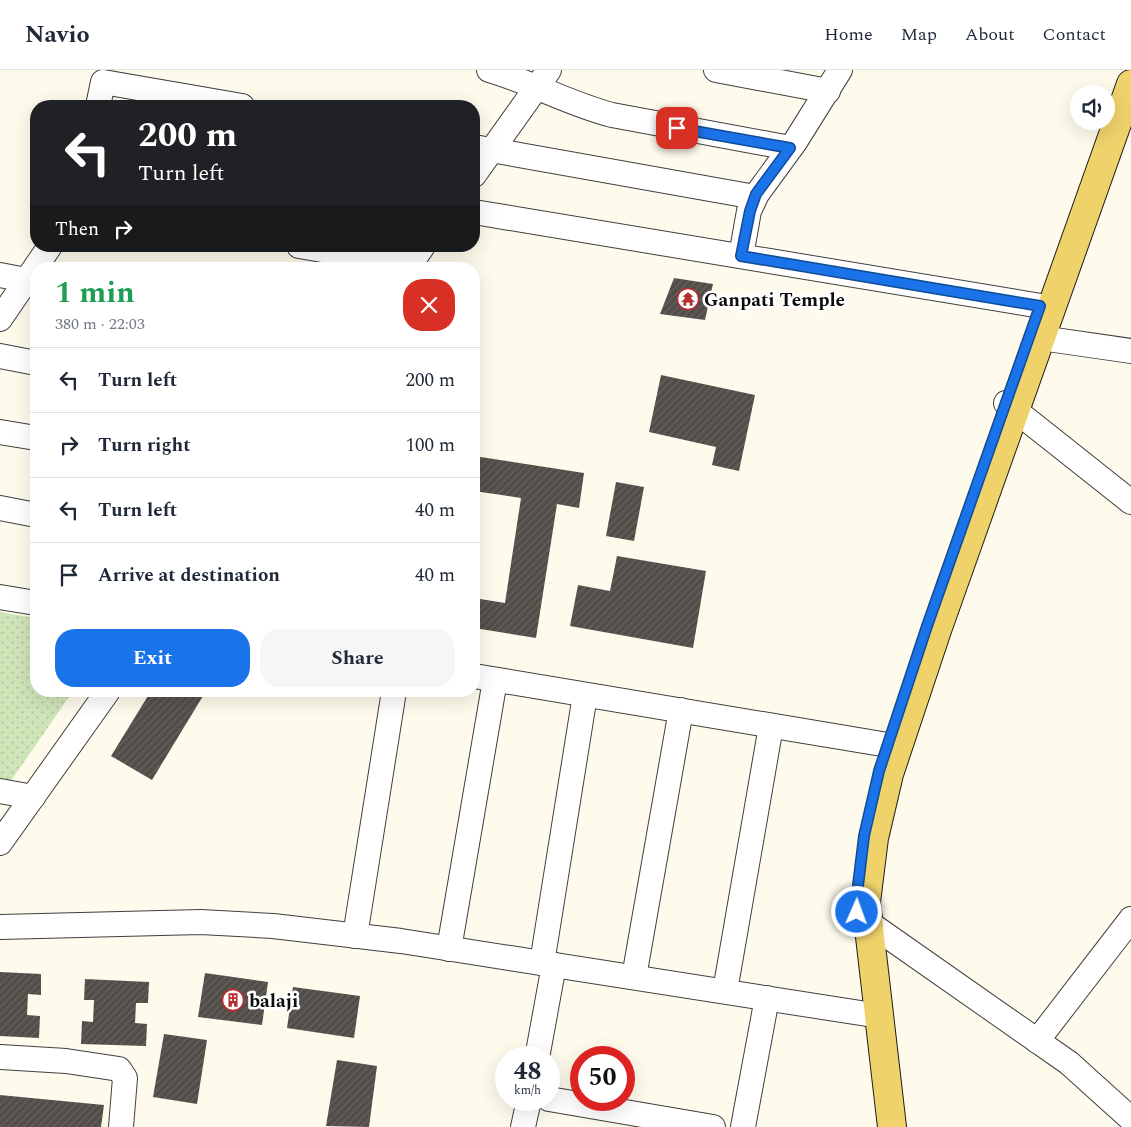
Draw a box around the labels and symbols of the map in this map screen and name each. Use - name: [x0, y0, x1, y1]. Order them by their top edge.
- pin: [656, 107, 698, 149]
- place label: Ganpati Temple: [704, 286, 845, 315]
- temple icon: Ganpati Temple: [676, 287, 700, 311]
- position arrow: [830, 885, 882, 937]
- place label: balaji: [249, 987, 298, 1016]
- building icon: balaji: [221, 988, 245, 1012]
- speed limit sign: 50: [570, 1046, 635, 1111]

